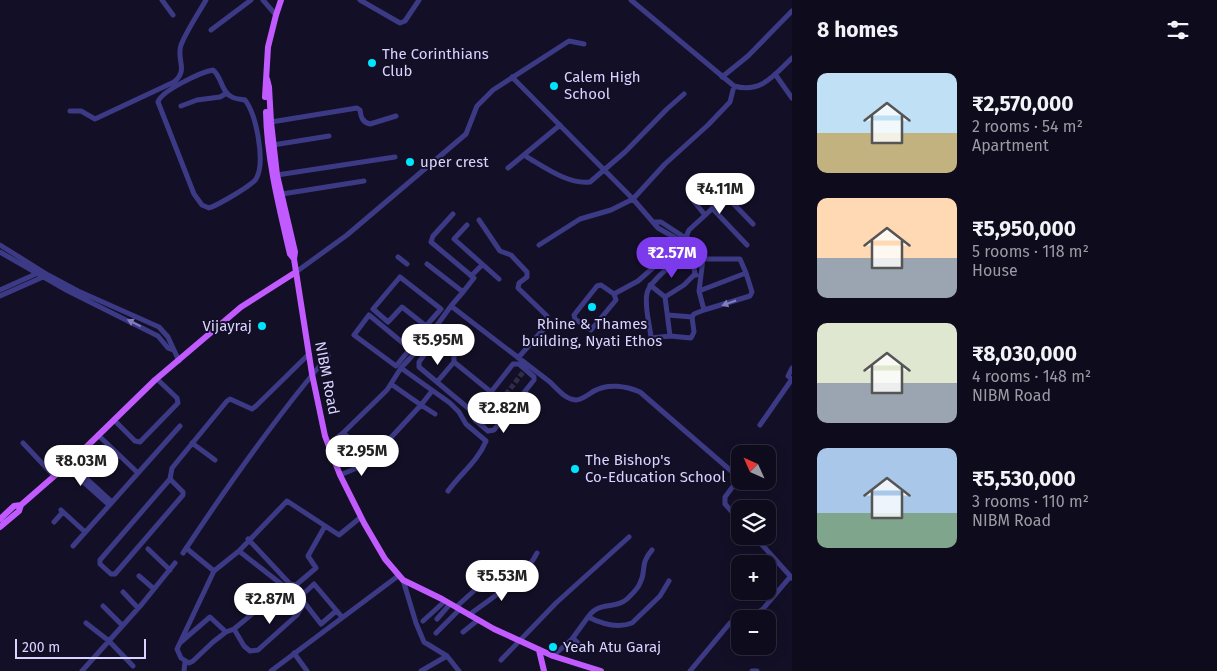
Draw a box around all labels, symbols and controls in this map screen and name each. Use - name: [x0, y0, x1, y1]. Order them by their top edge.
- icon: filters: [1164, 16, 1192, 44]
- text: 8 homes: [817, 17, 898, 43]
- place label: The Corinthians Club: [382, 45, 489, 80]
- marker: The Corinthians Club: [366, 57, 378, 69]
- place label: Calem High School: [564, 68, 641, 103]
- marker: Calem High School: [548, 80, 560, 92]
- text: ₹2,570,000: [972, 91, 1074, 117]
- icon: home: [857, 93, 917, 153]
- text: 2 rooms · 54 m²: [972, 117, 1083, 136]
- text: Apartment: [972, 136, 1049, 155]
- place label: uper crest: [420, 153, 489, 171]
- marker: uper crest: [404, 156, 416, 168]
- pin: ₹4.11M: [679, 172, 761, 215]
- text: ₹4.11M: [697, 179, 743, 198]
- text: ₹5,950,000: [972, 216, 1076, 242]
- icon: home: [857, 218, 917, 278]
- pin: ₹2.57M: [631, 236, 713, 279]
- text: 5 rooms · 118 m²: [972, 242, 1089, 261]
- text: ₹2.57M: [647, 243, 697, 262]
- text: House: [972, 261, 1018, 280]
- one-way arrow: [721, 299, 736, 307]
- marker: Rhine & Thames building, Nyati Ethos: [586, 301, 598, 313]
- place label: Rhine & Thames building, Nyati Ethos: [522, 315, 662, 350]
- place label: Vijayraj: [202, 317, 252, 335]
- one-way arrow: [127, 319, 141, 327]
- marker: Vijayraj: [256, 320, 268, 332]
- pin: ₹5.95M: [397, 324, 479, 366]
- text: ₹5.95M: [413, 330, 463, 349]
- street label: NIBM Road: [311, 340, 343, 416]
- text: ₹8,030,000: [972, 341, 1077, 367]
- icon: home: [857, 343, 917, 403]
- text: 4 rooms · 148 m²: [972, 367, 1091, 386]
- text: NIBM Road: [972, 386, 1051, 405]
- pin: ₹2.82M: [463, 392, 545, 434]
- text: ₹2.82M: [479, 398, 529, 417]
- pin: ₹2.95M: [321, 434, 403, 477]
- text: ₹2.95M: [337, 441, 387, 460]
- pin: ₹8.03M: [40, 444, 122, 487]
- north arrow: [731, 445, 776, 490]
- map controls: [731, 445, 776, 655]
- text: ₹8.03M: [55, 451, 107, 470]
- place label: The Bishop's Co-Education School: [585, 451, 726, 486]
- marker: The Bishop's Co-Education School: [569, 463, 581, 475]
- text: ₹5,530,000: [972, 466, 1076, 492]
- icon: home: [857, 468, 917, 528]
- text: 3 rooms · 110 m²: [972, 492, 1089, 511]
- button: layers: [731, 500, 776, 545]
- text: NIBM Road: [972, 511, 1051, 530]
- button: +: [731, 555, 776, 600]
- pin: ₹5.53M: [461, 560, 543, 602]
- text: ₹5.53M: [477, 566, 527, 585]
- pin: ₹2.87M: [229, 582, 311, 625]
- text: ₹2.87M: [245, 589, 295, 608]
- button: −: [731, 610, 776, 655]
- scale bar: [15, 636, 146, 659]
- place label: Yeah Atu Garaj: [563, 638, 661, 656]
- text: 200 m: [22, 639, 60, 656]
- marker: Yeah Atu Garaj: [547, 641, 559, 653]

